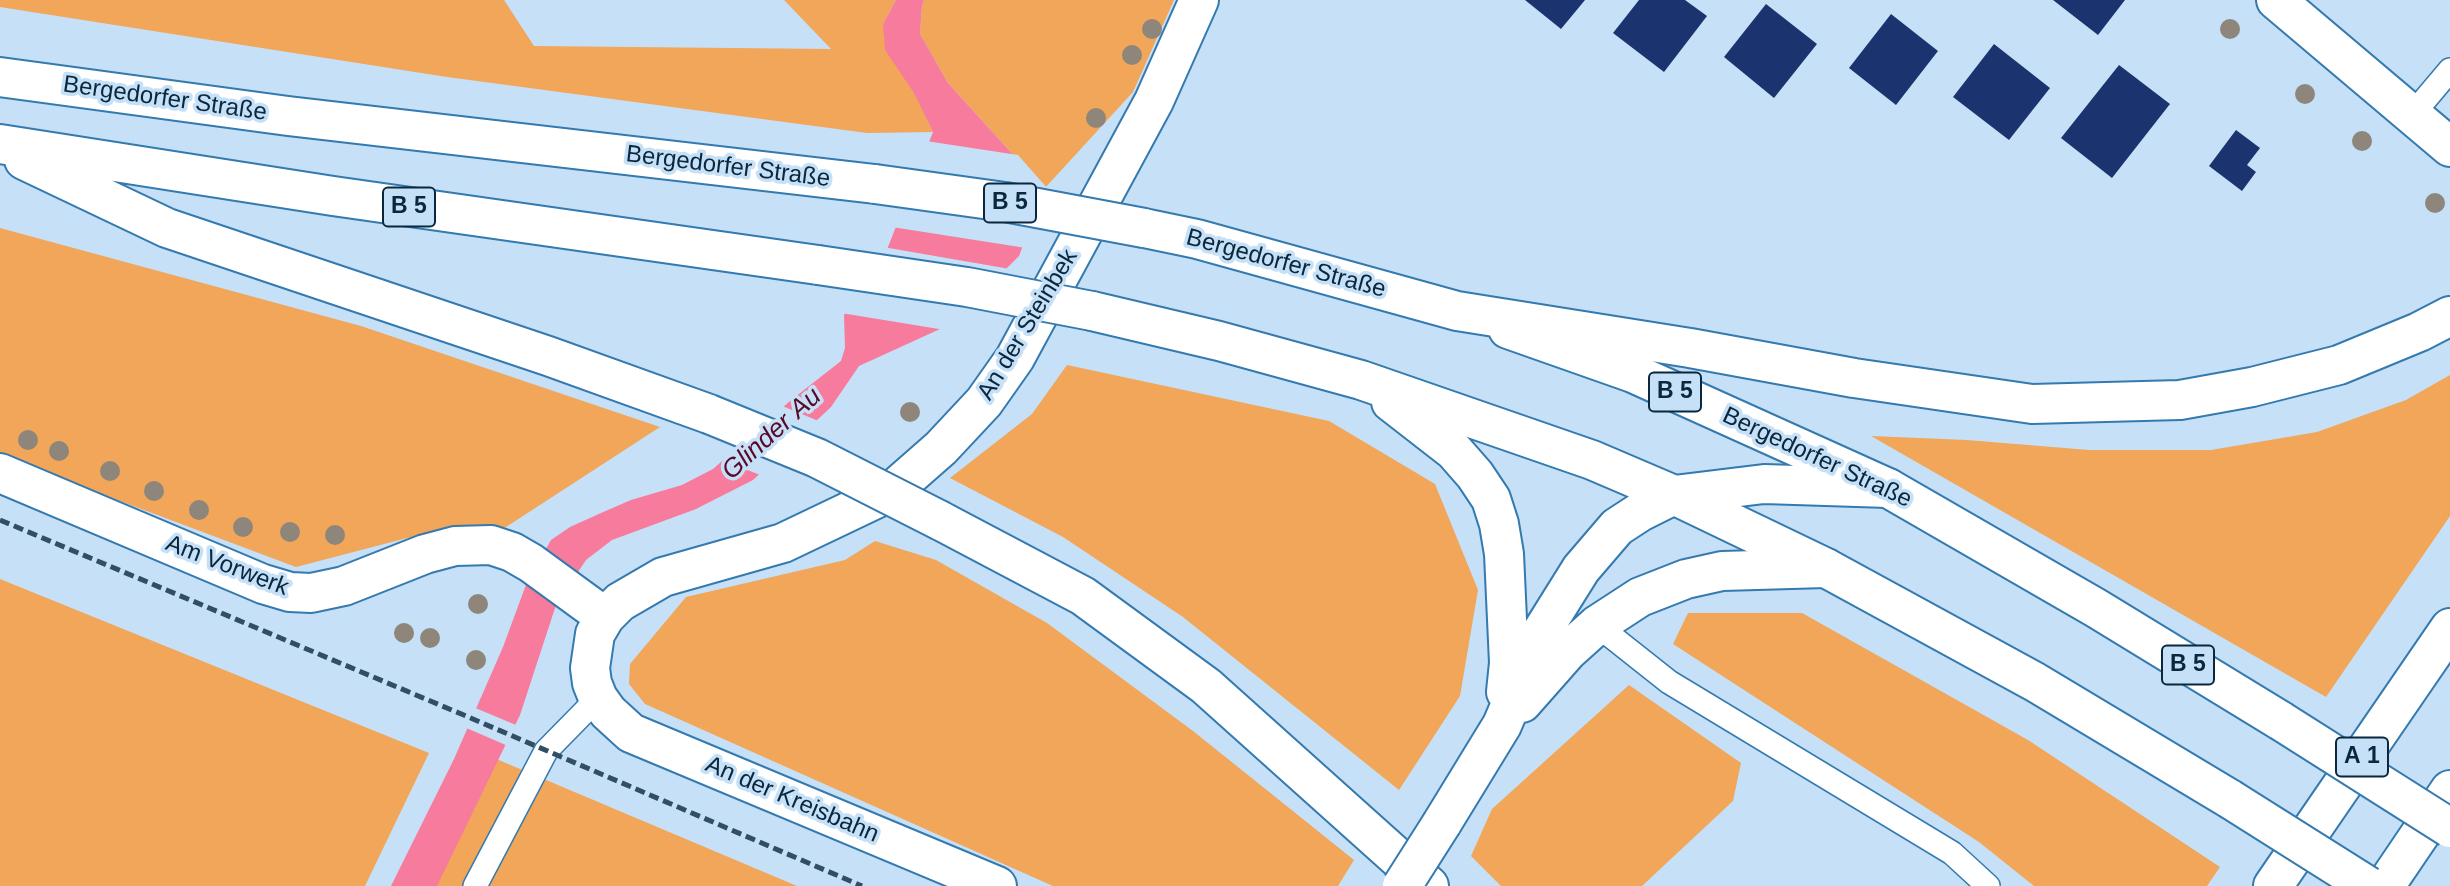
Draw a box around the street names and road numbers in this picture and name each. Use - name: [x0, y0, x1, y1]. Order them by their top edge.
- street label: Bergedorfer Straße: [61, 70, 269, 128]
- street label: Bergedorfer Straße: [624, 140, 832, 194]
- road number: B 5: [984, 184, 1036, 222]
- road number: B 5: [383, 188, 435, 227]
- street label: Bergedorfer Straße: [1183, 224, 1389, 304]
- street label: An der Steinbek: [972, 244, 1084, 406]
- road number: B 5: [1649, 372, 1701, 412]
- street label: Bergedorfer Straße: [1718, 402, 1916, 514]
- street label: Am Vorwerk: [161, 529, 293, 603]
- road number: B 5: [2162, 646, 2214, 684]
- road number: A 1: [2336, 737, 2388, 776]
- street label: An der Kreisbahn: [701, 751, 883, 849]

